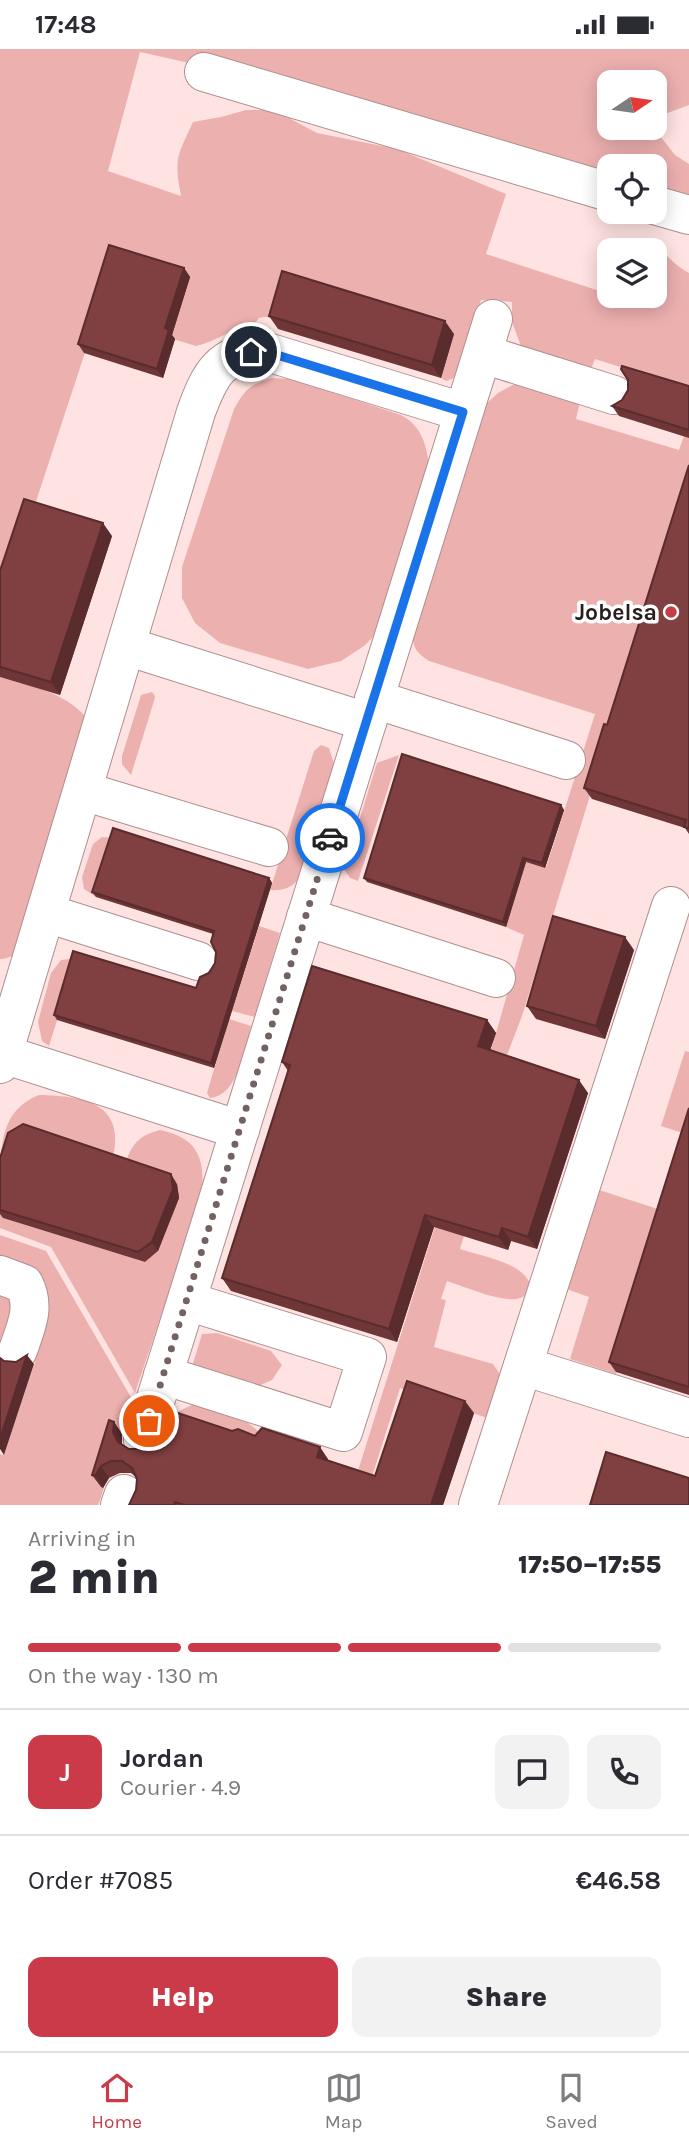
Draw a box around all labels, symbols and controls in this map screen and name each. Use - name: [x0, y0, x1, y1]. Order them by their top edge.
- text: 17:48: [35, 9, 97, 40]
- north arrow: [597, 70, 667, 140]
- map controls: [597, 70, 667, 308]
- button: locate: [597, 154, 667, 224]
- button: layers: [597, 238, 667, 308]
- pin: [221, 322, 281, 382]
- icon: home: [232, 333, 270, 371]
- place label: Jobelsa: [575, 599, 657, 626]
- marker: Jobelsa: [663, 604, 679, 620]
- courier: [295, 803, 365, 873]
- icon: car: [311, 819, 349, 857]
- pin: [119, 1391, 179, 1451]
- icon: bag: [130, 1402, 168, 1440]
- text: Arriving in: [28, 1525, 136, 1552]
- text: 17:50–17:55: [518, 1549, 661, 1580]
- text: 2 min: [28, 1551, 160, 1605]
- text: On the way · 130 m: [28, 1662, 219, 1689]
- button: chat: [495, 1735, 569, 1809]
- button: phone: [587, 1735, 661, 1809]
- text: Jordan: [120, 1743, 204, 1774]
- text: J: [59, 1757, 71, 1788]
- text: Courier · 4.9: [120, 1774, 241, 1801]
- text: Order #7085: [28, 1865, 173, 1896]
- text: €46.58: [576, 1865, 661, 1896]
- button: Help: [28, 1957, 338, 2037]
- button: Share: [352, 1957, 661, 2037]
- tab: Home: [91, 2069, 142, 2133]
- tab: Map: [325, 2069, 363, 2133]
- tab: Saved: [545, 2069, 598, 2133]

